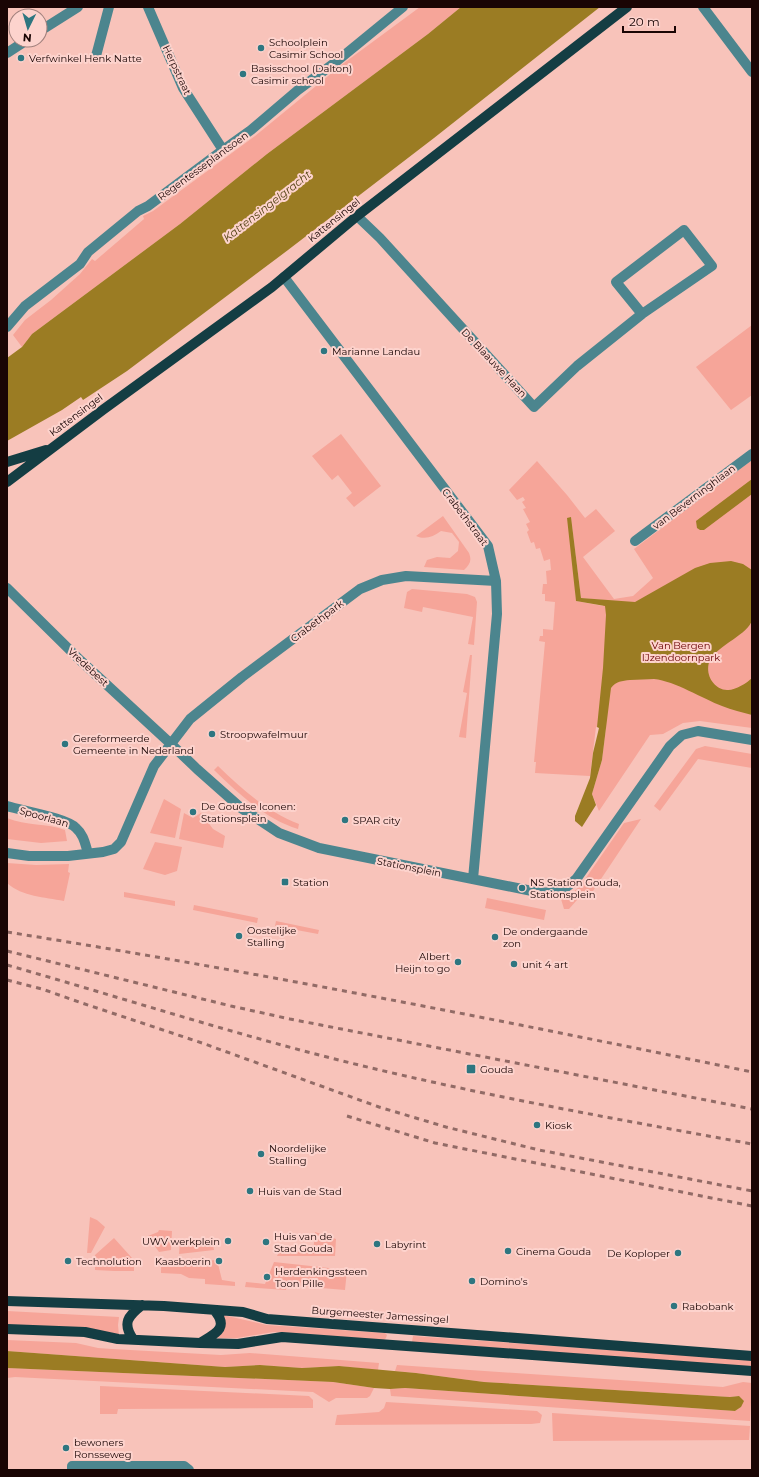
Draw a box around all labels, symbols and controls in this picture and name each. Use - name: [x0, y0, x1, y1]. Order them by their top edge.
- north arrow: [8, 8, 48, 48]
- scale bar: [623, 8, 675, 34]
- text: 20 m: [629, 14, 660, 29]
- text: N: [22, 31, 32, 45]
- place label: Schoolplein Casimir School: [269, 36, 343, 61]
- street label: Herpstraat: [160, 43, 194, 97]
- marker: Schoolplein Casimir School: [256, 43, 266, 53]
- place label: Verfwinkel Henk Natte: [29, 52, 142, 65]
- marker: Verfwinkel Henk Natte: [16, 53, 26, 63]
- place label: Basisschool (Dalton) Casimir school: [251, 62, 352, 87]
- marker: Basisschool (Dalton) Casimir school: [238, 69, 248, 79]
- street label: Regentesseplantsoen: [155, 129, 251, 203]
- water label: Kattensingelgracht: [220, 167, 314, 245]
- street label: Kattensingel: [305, 195, 363, 245]
- street label: De Blaauwe Haan: [459, 326, 529, 400]
- place label: Marianne Landau: [332, 345, 420, 358]
- marker: Marianne Landau: [319, 346, 329, 356]
- street label: Kattensingel: [47, 391, 105, 439]
- street label: van Beverninghlaan: [650, 462, 738, 532]
- street label: Crabethstraat: [439, 486, 491, 548]
- street label: Crabethpark: [288, 597, 346, 645]
- park label: Van Bergen IJzendoornpark: [642, 639, 720, 664]
- street label: Vredebest: [65, 645, 111, 689]
- place label: Stroopwafelmuur: [220, 728, 308, 741]
- marker: Stroopwafelmuur: [207, 729, 217, 739]
- place label: Gereformeerde Gemeente in Nederland: [73, 732, 194, 757]
- marker: Gereformeerde Gemeente in Nederland: [60, 739, 70, 749]
- place label: De Goudse Iconen: Stationsplein: [201, 800, 295, 825]
- street label: Spoorlaan: [18, 804, 70, 830]
- marker: De Goudse Iconen: Stationsplein: [188, 807, 198, 817]
- place label: SPAR city: [353, 814, 401, 827]
- marker: SPAR city: [340, 815, 350, 825]
- street label: Stationsplein: [376, 854, 442, 880]
- place label: Station: [293, 876, 329, 889]
- place label: NS Station Gouda, Stationsplein: [530, 876, 621, 901]
- marker: Station: [280, 877, 290, 887]
- marker: NS Station Gouda, Stationsplein: [517, 883, 527, 893]
- place label: Oostelijke Stalling: [247, 924, 296, 949]
- place label: De ondergaande zon: [503, 925, 588, 950]
- marker: Oostelijke Stalling: [234, 931, 244, 941]
- marker: De ondergaande zon: [490, 932, 500, 942]
- place label: Albert Heijn to go: [395, 950, 450, 975]
- marker: Albert Heijn to go: [453, 957, 463, 967]
- place label: unit 4 art: [522, 958, 568, 971]
- marker: unit 4 art: [509, 959, 519, 969]
- marker: Gouda: [465, 1063, 477, 1075]
- place label: Gouda: [480, 1063, 513, 1076]
- place label: Kiosk: [545, 1119, 572, 1132]
- marker: Kiosk: [532, 1120, 542, 1130]
- place label: Noordelijke Stalling: [269, 1142, 326, 1167]
- marker: Noordelijke Stalling: [256, 1149, 266, 1159]
- place label: Huis van de Stad: [258, 1185, 342, 1198]
- marker: Huis van de Stad: [245, 1186, 255, 1196]
- place label: Huis van de Stad Gouda: [274, 1230, 333, 1255]
- place label: UWV werkplein: [142, 1235, 220, 1248]
- marker: UWV werkplein: [223, 1236, 233, 1246]
- marker: Huis van de Stad Gouda: [261, 1237, 271, 1247]
- place label: Labyrint: [385, 1238, 426, 1251]
- marker: Labyrint: [372, 1239, 382, 1249]
- place label: Cinema Gouda: [516, 1245, 591, 1258]
- marker: Cinema Gouda: [503, 1246, 513, 1256]
- place label: De Koploper: [607, 1247, 670, 1260]
- marker: De Koploper: [673, 1248, 683, 1258]
- place label: Technolution: [76, 1255, 142, 1268]
- place label: Kaasboerin: [155, 1255, 211, 1268]
- marker: Technolution: [63, 1256, 73, 1266]
- marker: Kaasboerin: [214, 1256, 224, 1266]
- place label: Herdenkingssteen Toon Pille: [275, 1265, 367, 1290]
- marker: Herdenkingssteen Toon Pille: [262, 1272, 272, 1282]
- place label: Domino's: [480, 1275, 528, 1288]
- marker: Domino's: [467, 1276, 477, 1286]
- place label: Rabobank: [682, 1300, 734, 1313]
- marker: Rabobank: [669, 1301, 679, 1311]
- street label: Burgemeester Jamessingel: [311, 1304, 449, 1326]
- place label: bewoners Ronsseweg: [74, 1436, 132, 1461]
- marker: bewoners Ronsseweg: [61, 1443, 71, 1453]

